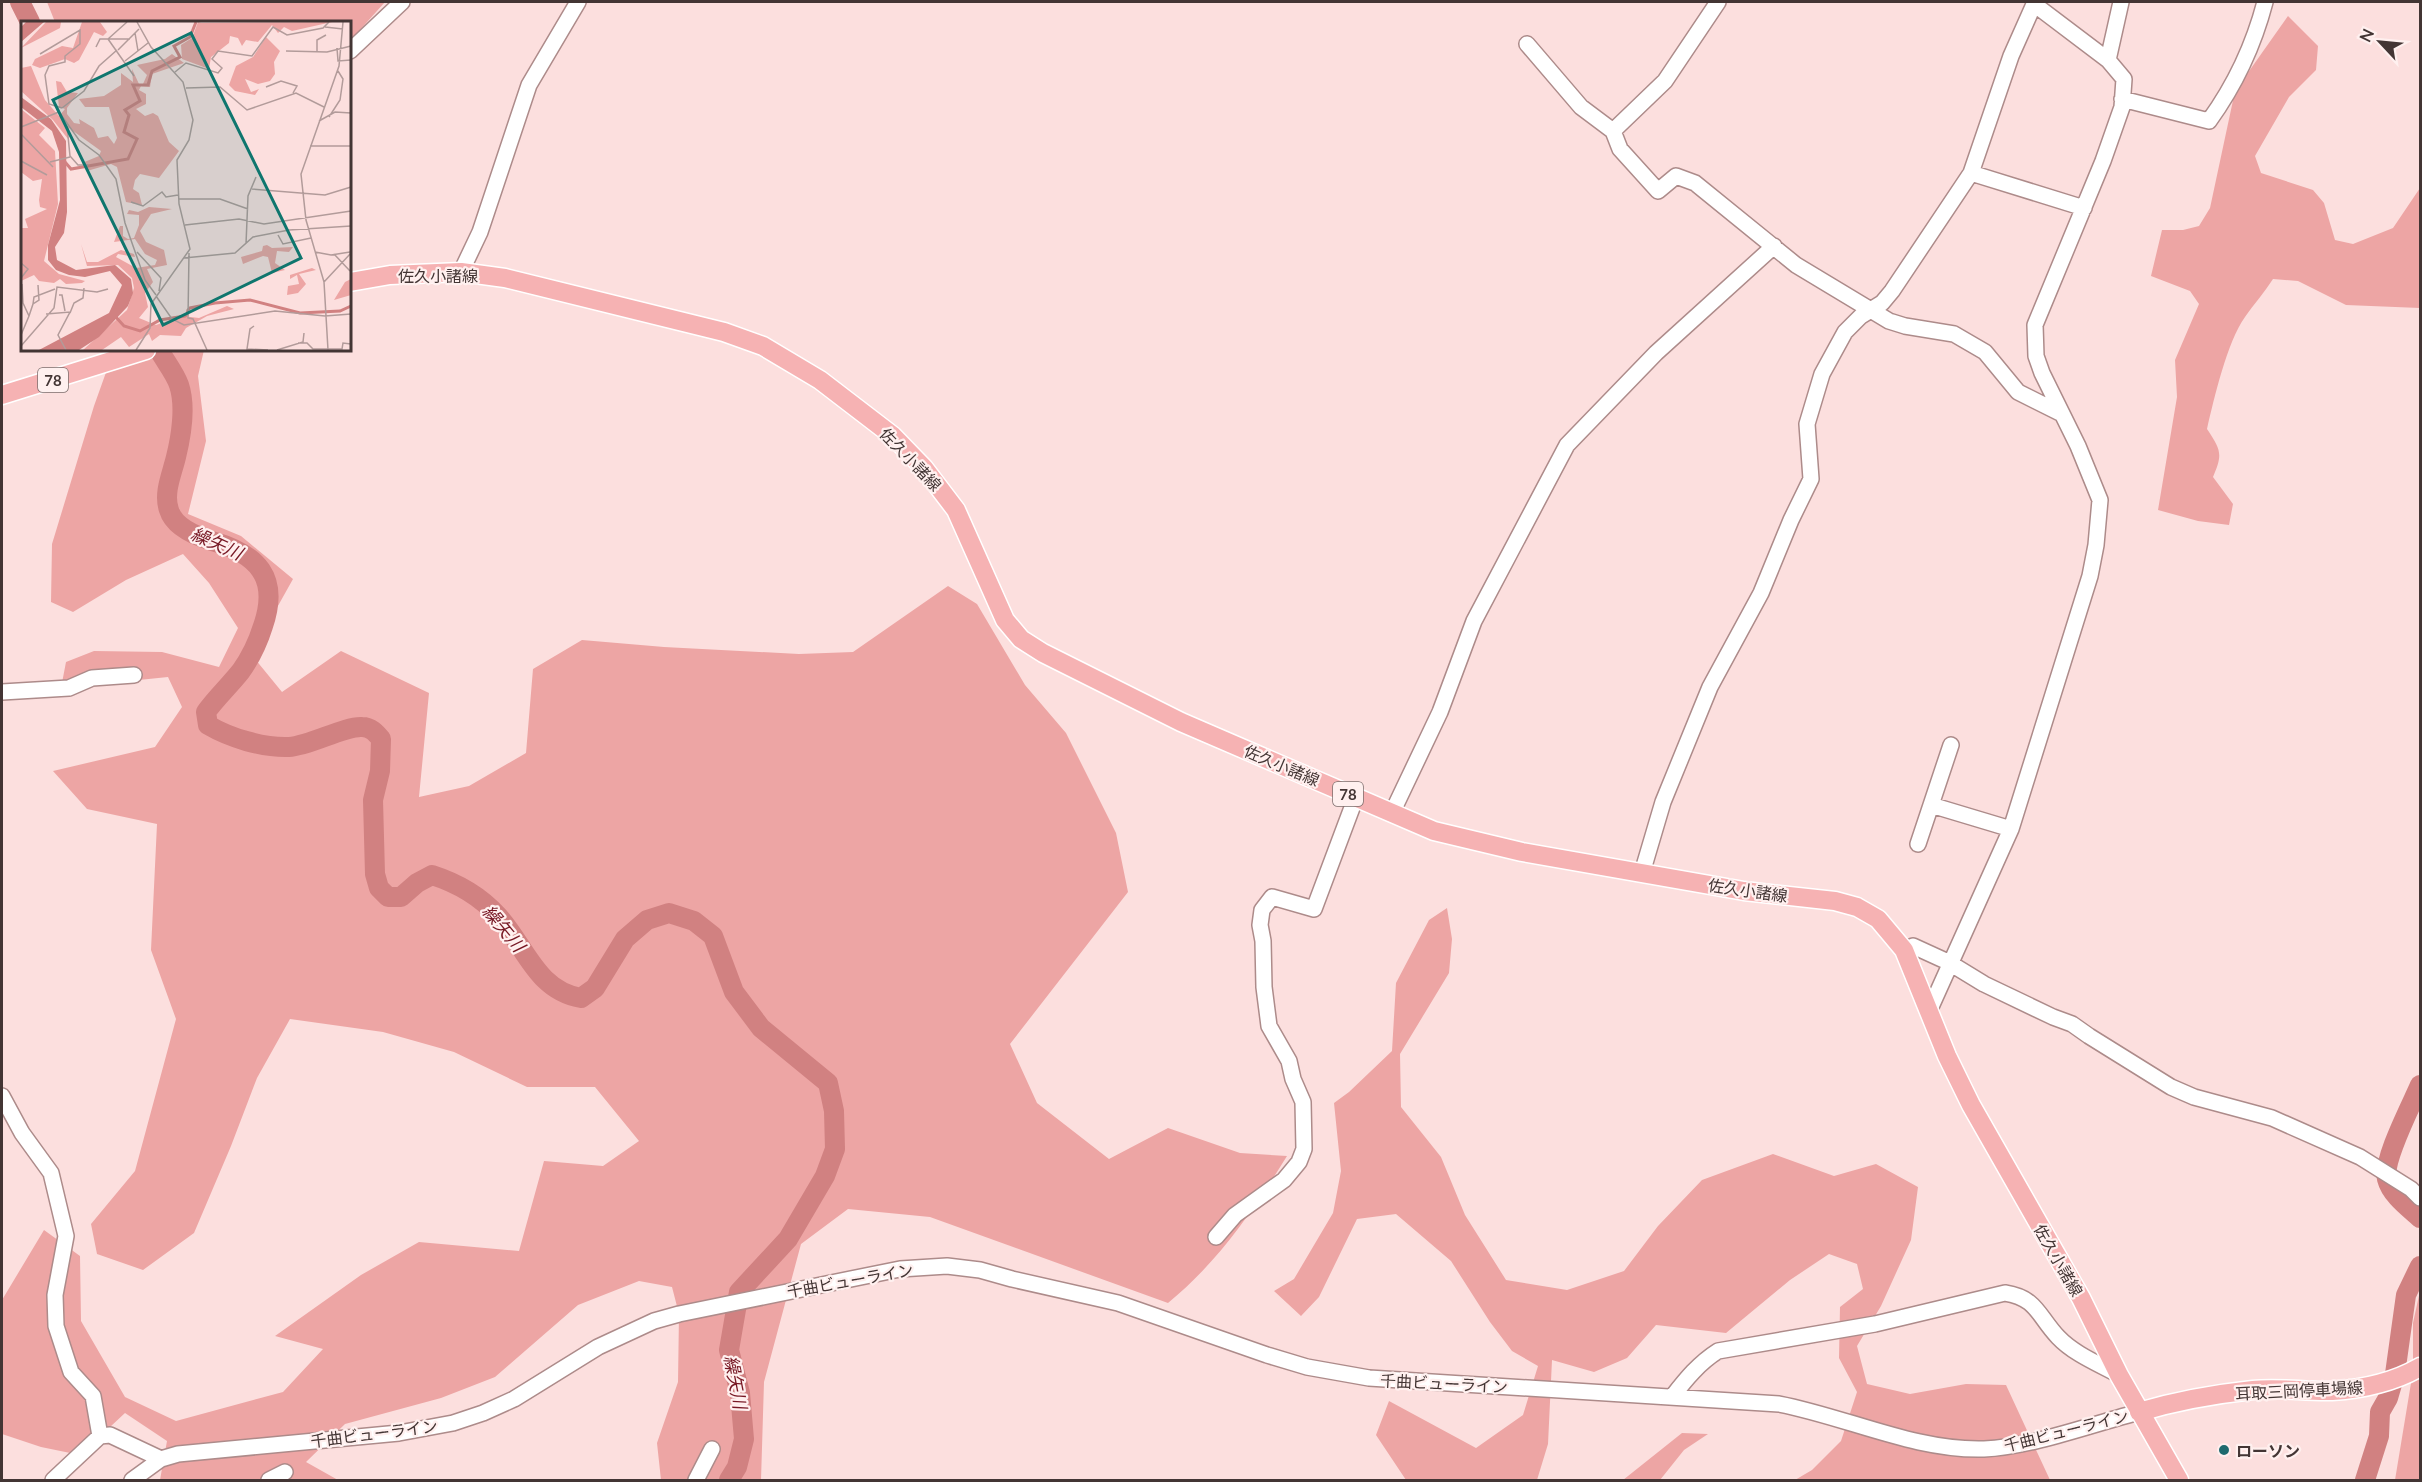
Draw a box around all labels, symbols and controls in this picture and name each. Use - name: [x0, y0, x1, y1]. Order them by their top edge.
- north arrow: [2350, 12, 2410, 72]
- inset map: [21, 21, 351, 351]
- text: N: [2355, 26, 2377, 45]
- street label: 佐久小諸線: [398, 266, 478, 285]
- road number: 78: [38, 368, 68, 392]
- street label: 佐久小諸線: [876, 424, 946, 494]
- water label: 繰矢川: [188, 522, 248, 565]
- street label: 佐久小諸線: [1241, 741, 1323, 789]
- road number: 78: [1333, 782, 1363, 806]
- street label: 佐久小諸線: [1707, 875, 1789, 905]
- water label: 繰矢川: [478, 900, 531, 957]
- street label: 佐久小諸線: [2031, 1221, 2087, 1299]
- street label: 千曲ビューライン: [785, 1260, 915, 1300]
- water label: 繰矢川: [720, 1353, 752, 1413]
- street label: 千曲ビューライン: [1380, 1370, 1508, 1396]
- street label: 耳取三岡停車場線: [2235, 1377, 2363, 1403]
- street label: 千曲ビューライン: [2002, 1405, 2130, 1455]
- street label: 千曲ビューライン: [309, 1416, 439, 1450]
- place label: ローソン: [2236, 1441, 2300, 1460]
- marker: ローソン: [2217, 1443, 2231, 1457]

